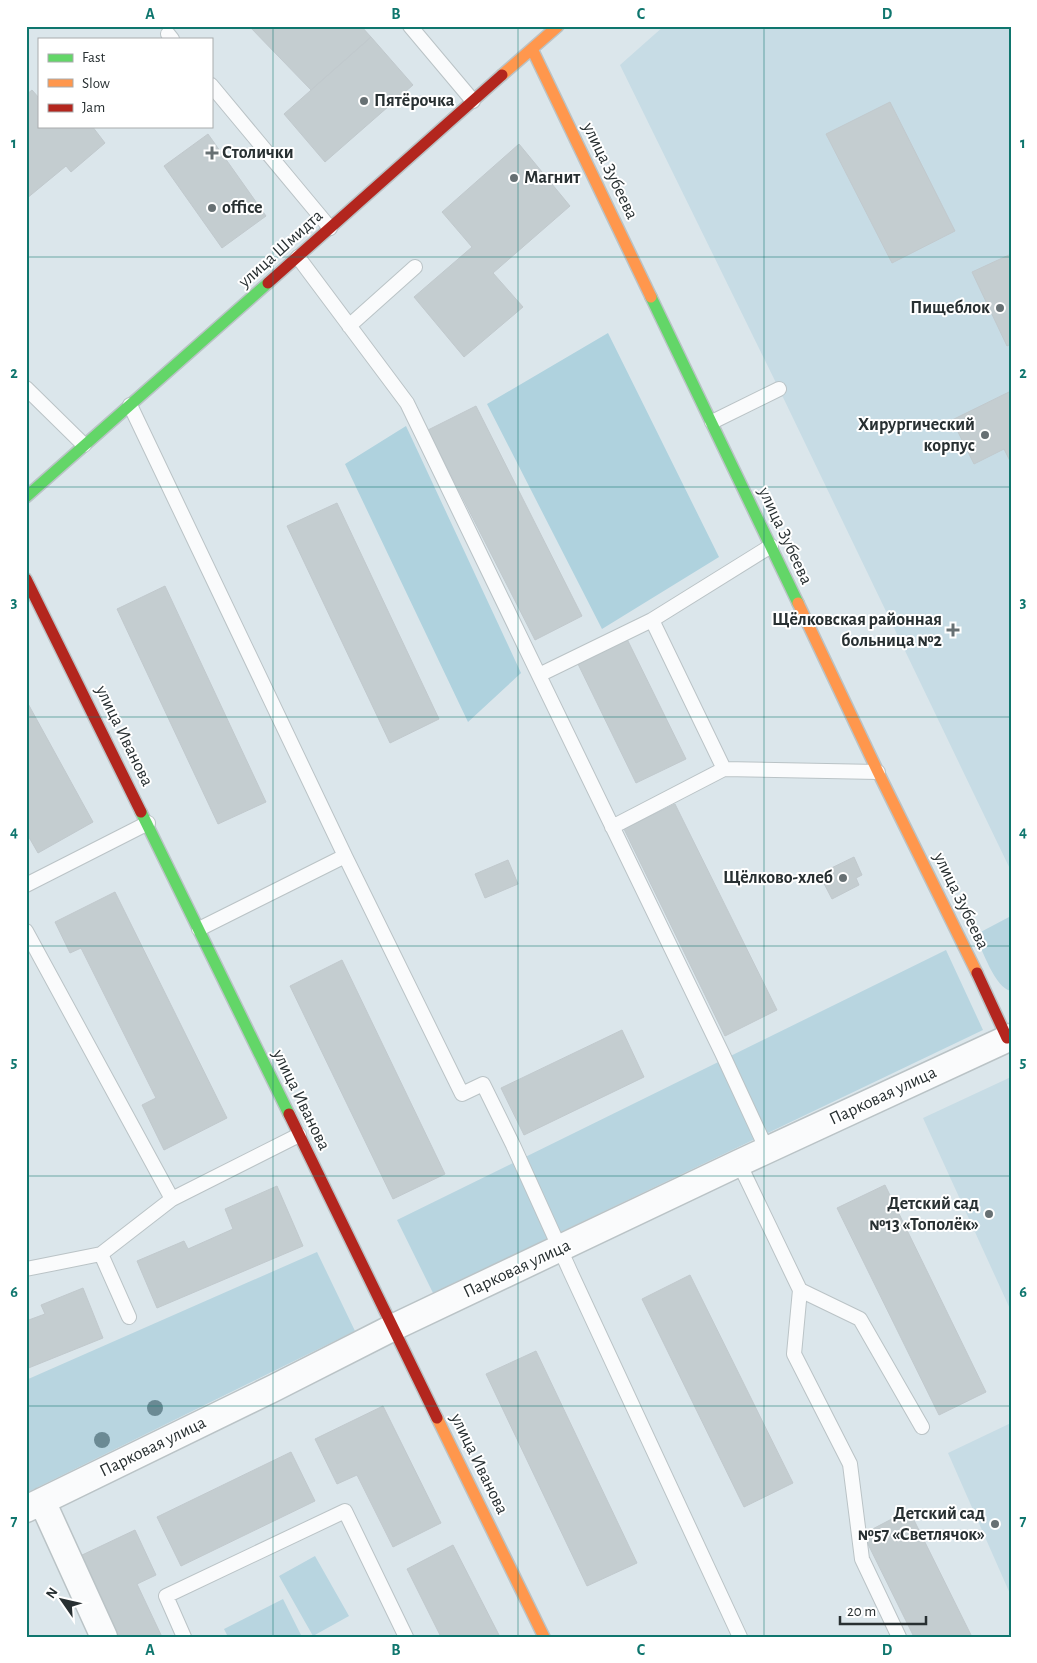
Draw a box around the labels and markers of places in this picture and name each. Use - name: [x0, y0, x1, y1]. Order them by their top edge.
- place label: Пятёрочка: [374, 92, 455, 110]
- marker: Пятёрочка: [358, 95, 370, 107]
- place label: Столички: [222, 144, 294, 162]
- marker: Столички: [206, 147, 218, 159]
- place label: Магнит: [524, 169, 581, 187]
- marker: Магнит: [508, 172, 520, 184]
- place label: office: [222, 199, 263, 217]
- marker: office: [206, 202, 218, 214]
- place label: Пищеблок: [910, 299, 990, 317]
- marker: Пищеблок: [994, 302, 1006, 314]
- place label: Хирургический корпус: [858, 416, 975, 455]
- marker: Хирургический корпус: [979, 429, 991, 441]
- place label: Щёлковская районная больница №2: [772, 611, 943, 650]
- marker: Щёлковская районная больница №2: [946, 623, 960, 637]
- place label: Щёлково-хлеб: [723, 869, 833, 887]
- marker: Щёлково-хлеб: [837, 872, 849, 884]
- place label: Детский сад №13 «Тополёк»: [869, 1195, 979, 1234]
- marker: Детский сад №13 «Тополёк»: [983, 1208, 995, 1220]
- place label: Детский сад №57 «Светлячок»: [857, 1505, 985, 1544]
- marker: Детский сад №57 «Светлячок»: [989, 1518, 1001, 1530]

